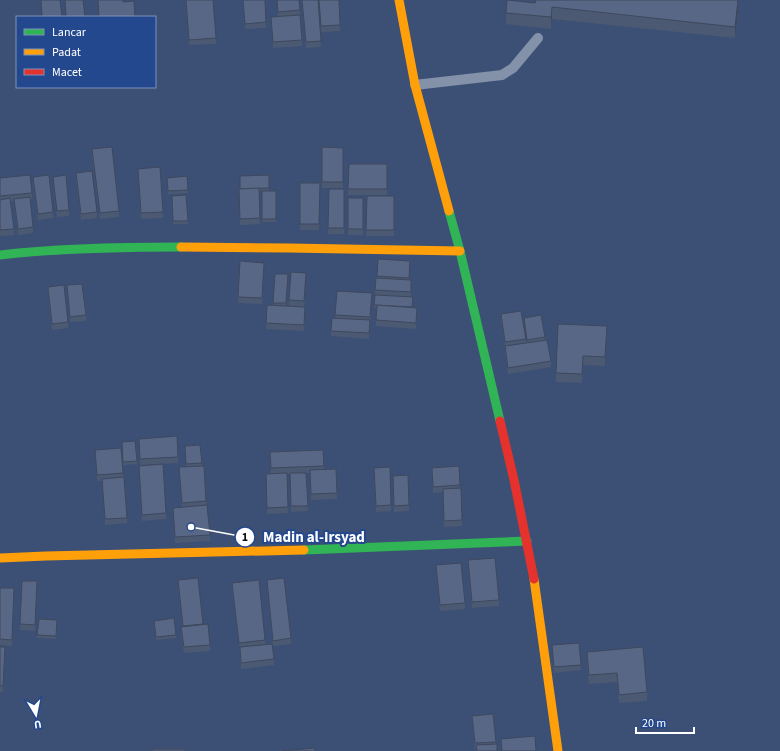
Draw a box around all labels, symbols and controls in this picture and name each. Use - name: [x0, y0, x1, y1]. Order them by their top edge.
- legend: [16, 16, 156, 88]
- text: Lancar: [52, 24, 87, 41]
- text: Padat: [52, 44, 81, 61]
- text: Macet: [52, 64, 82, 81]
- callout: Madin al-Irsyad: [235, 523, 373, 550]
- text: Madin al-Irsyad: [263, 527, 365, 548]
- text: 1: [242, 529, 248, 546]
- north arrow: [16, 695, 56, 735]
- scale bar: [636, 709, 694, 735]
- text: 20 m: [642, 715, 666, 732]
- text: U: [33, 716, 43, 732]

